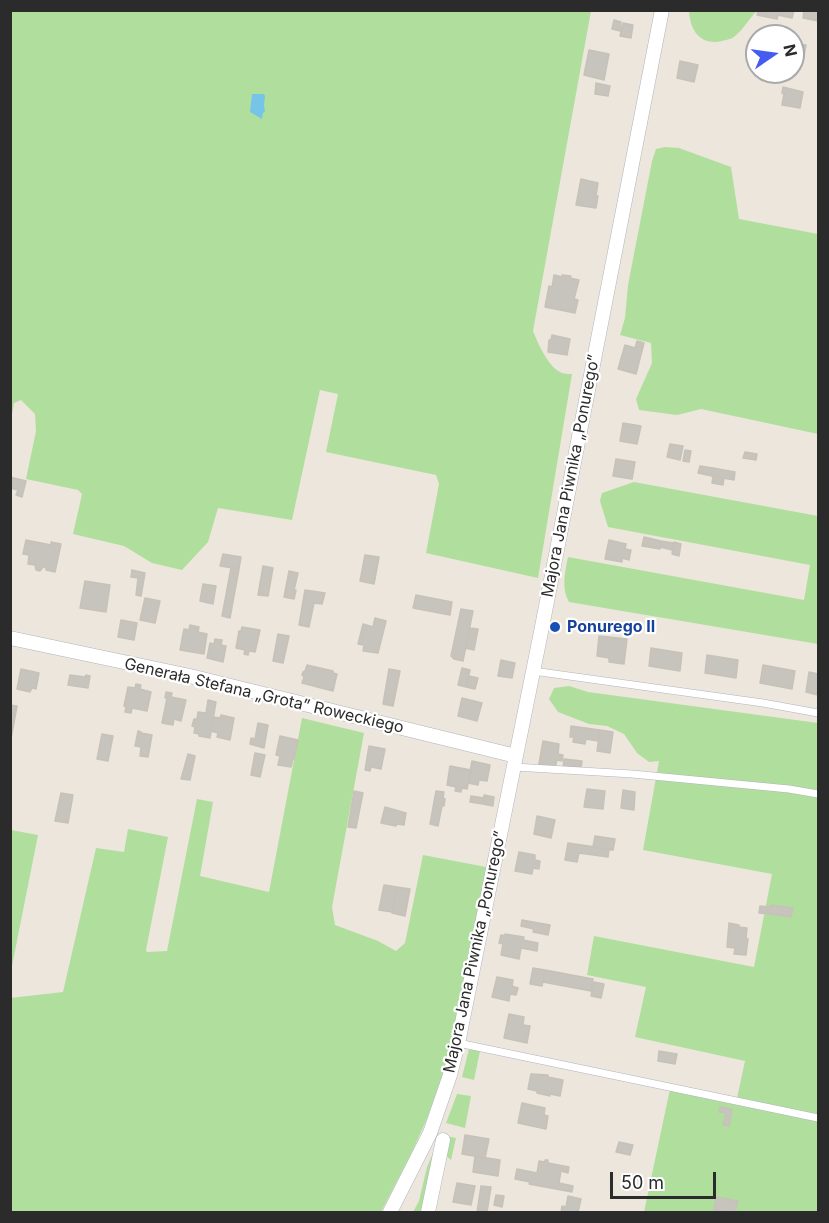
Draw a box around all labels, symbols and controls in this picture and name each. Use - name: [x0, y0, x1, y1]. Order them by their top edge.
- north arrow: [745, 24, 805, 84]
- text: N: [779, 42, 802, 59]
- street label: Majora Jana Piwnika „Ponurego”: [538, 353, 604, 599]
- place label: Ponurego II: [567, 617, 655, 637]
- marker: Ponurego II: [548, 620, 562, 634]
- street label: Generała Stefana „Grota” Roweckiego: [122, 654, 406, 738]
- street label: Majora Jana Piwnika „Ponurego”: [440, 829, 510, 1075]
- scale bar: [613, 1160, 720, 1198]
- text: 50 m: [621, 1172, 664, 1193]

